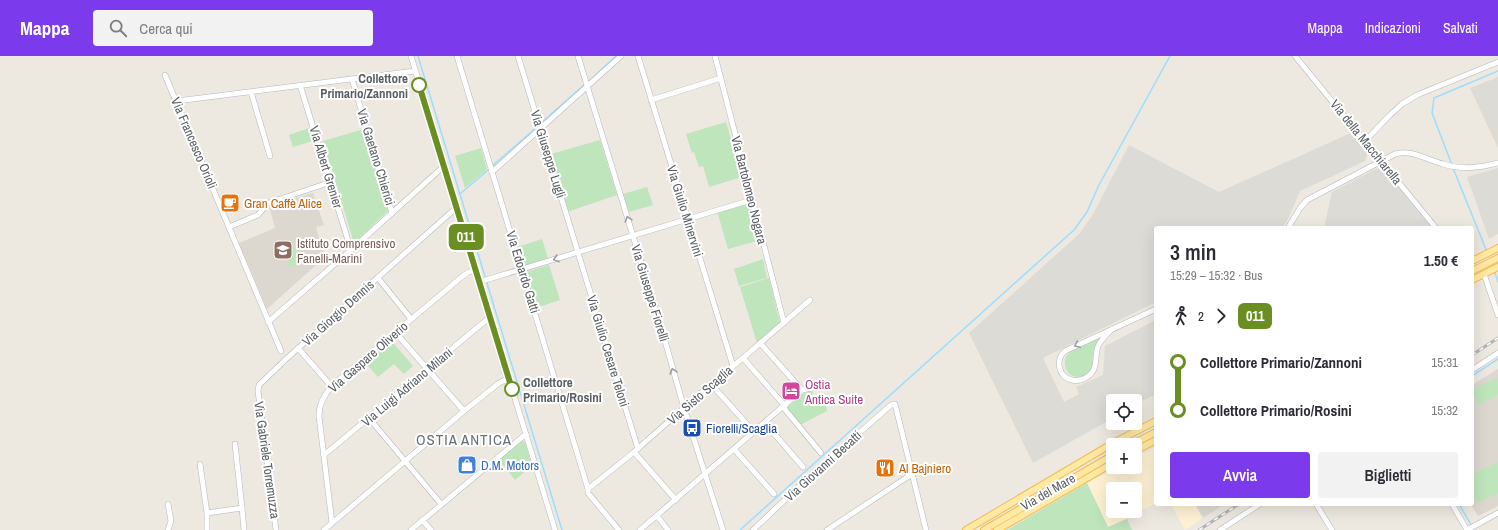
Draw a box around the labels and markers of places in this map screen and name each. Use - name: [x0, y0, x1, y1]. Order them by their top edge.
- place label: Collettore Primario/Zannoni: [320, 70, 408, 102]
- marker: Collettore Primario/Zannoni: [411, 77, 427, 93]
- cafe icon: Gran Caffè Alice: [219, 192, 241, 214]
- place label: Gran Caffè Alice: [244, 195, 322, 212]
- place label: Istituto Comprensivo Fanelli-Marini: [297, 235, 395, 267]
- school or university icon: Istituto Comprensivo Fanelli-Marini: [272, 239, 294, 261]
- place label: Collettore Primario/Rosini: [523, 374, 602, 406]
- place label: Ostia Antica Suite: [804, 376, 863, 408]
- hotel icon: Ostia Antica Suite: [780, 380, 802, 402]
- marker: Collettore Primario/Rosini: [504, 381, 520, 397]
- bus stop icon: Fiorelli/Scaglia: [681, 417, 703, 439]
- place label: Fiorelli/Scaglia: [706, 420, 777, 437]
- shop icon: D.M. Motors: [456, 454, 478, 476]
- place label: D.M. Motors: [481, 457, 539, 474]
- restaurant icon: Al Bajniero: [874, 457, 896, 479]
- place label: Al Bajniero: [898, 460, 951, 477]

